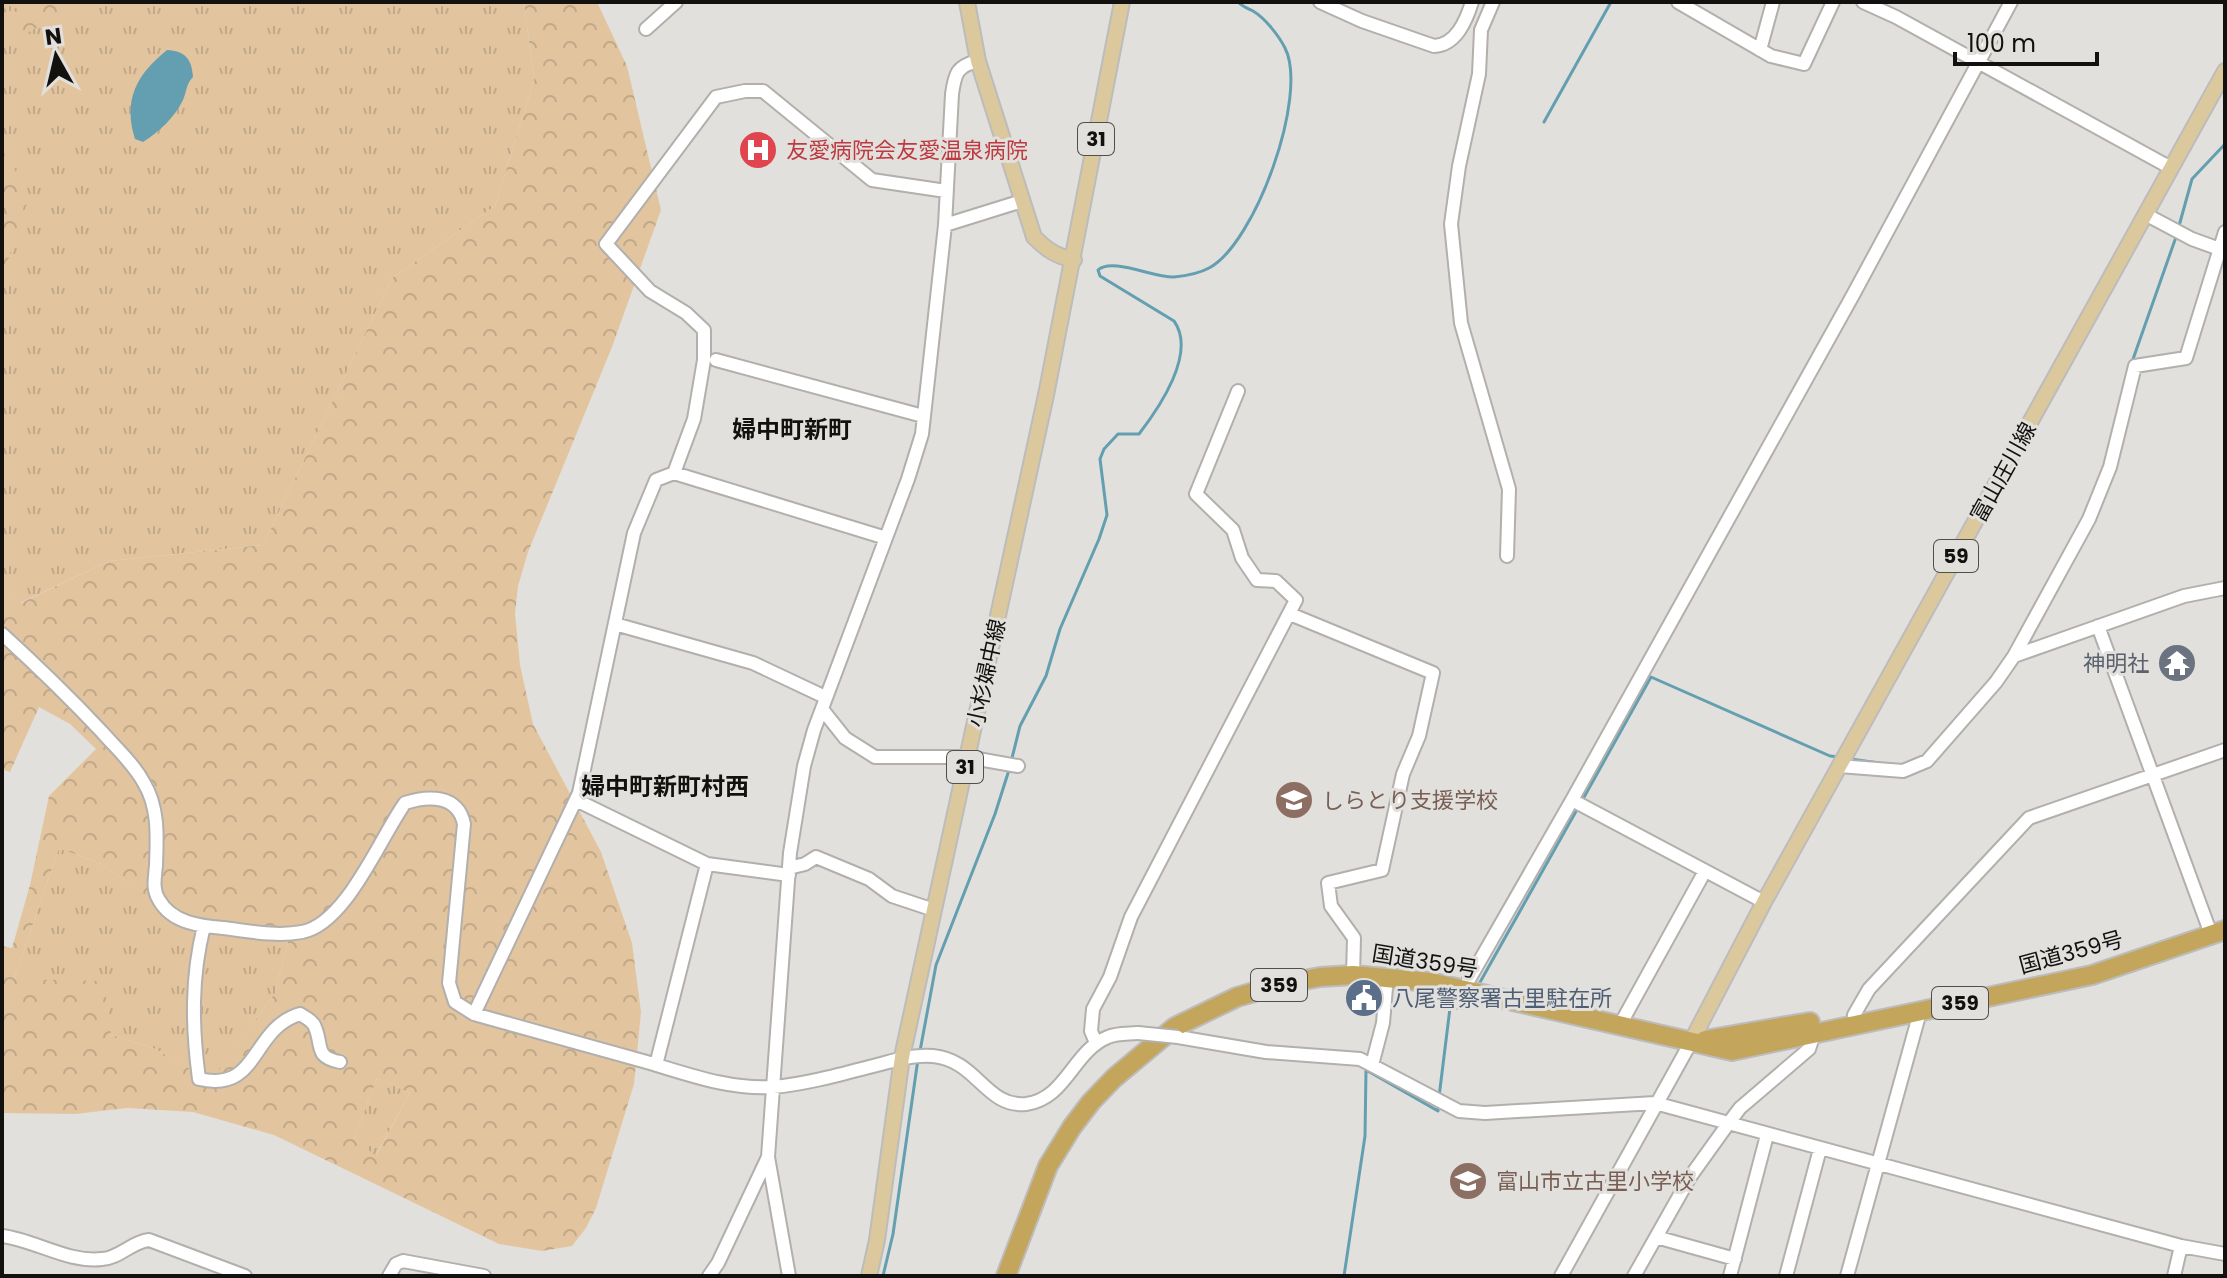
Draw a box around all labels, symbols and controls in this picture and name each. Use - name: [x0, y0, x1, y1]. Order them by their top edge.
- north arrow: [16, 16, 96, 96]
- scale bar: [1955, 16, 2097, 66]
- text: N: [43, 20, 64, 53]
- text: 100 m: [1967, 27, 2036, 60]
- road number: 31: [1078, 123, 1114, 155]
- hospital icon: 友愛病院会友愛温泉病院: [737, 129, 779, 171]
- place label: 友愛病院会友愛温泉病院: [786, 135, 1028, 166]
- district label: 婦中町新町: [732, 413, 852, 446]
- street label: 富山庄川線: [1963, 417, 2044, 528]
- road number: 59: [1934, 540, 1978, 572]
- street label: 小杉婦中線: [960, 616, 1013, 730]
- temple icon: 神明社: [2156, 642, 2198, 684]
- place label: 神明社: [2083, 648, 2149, 679]
- road number: 31: [947, 751, 983, 783]
- district label: 婦中町新町村西: [581, 770, 749, 803]
- school or university icon: しらとり支援学校: [1273, 779, 1315, 821]
- place label: しらとり支援学校: [1322, 785, 1498, 816]
- street label: 国道359号: [2016, 924, 2127, 981]
- street label: 国道359号: [1370, 938, 1480, 985]
- road number: 359: [1251, 969, 1307, 1001]
- public building icon: 八尾警察署古里駐在所: [1343, 977, 1385, 1019]
- place label: 八尾警察署古里駐在所: [1392, 983, 1612, 1014]
- road number: 359: [1932, 987, 1988, 1019]
- school or university icon: 富山市立古里小学校: [1447, 1160, 1489, 1202]
- place label: 富山市立古里小学校: [1496, 1166, 1694, 1197]

